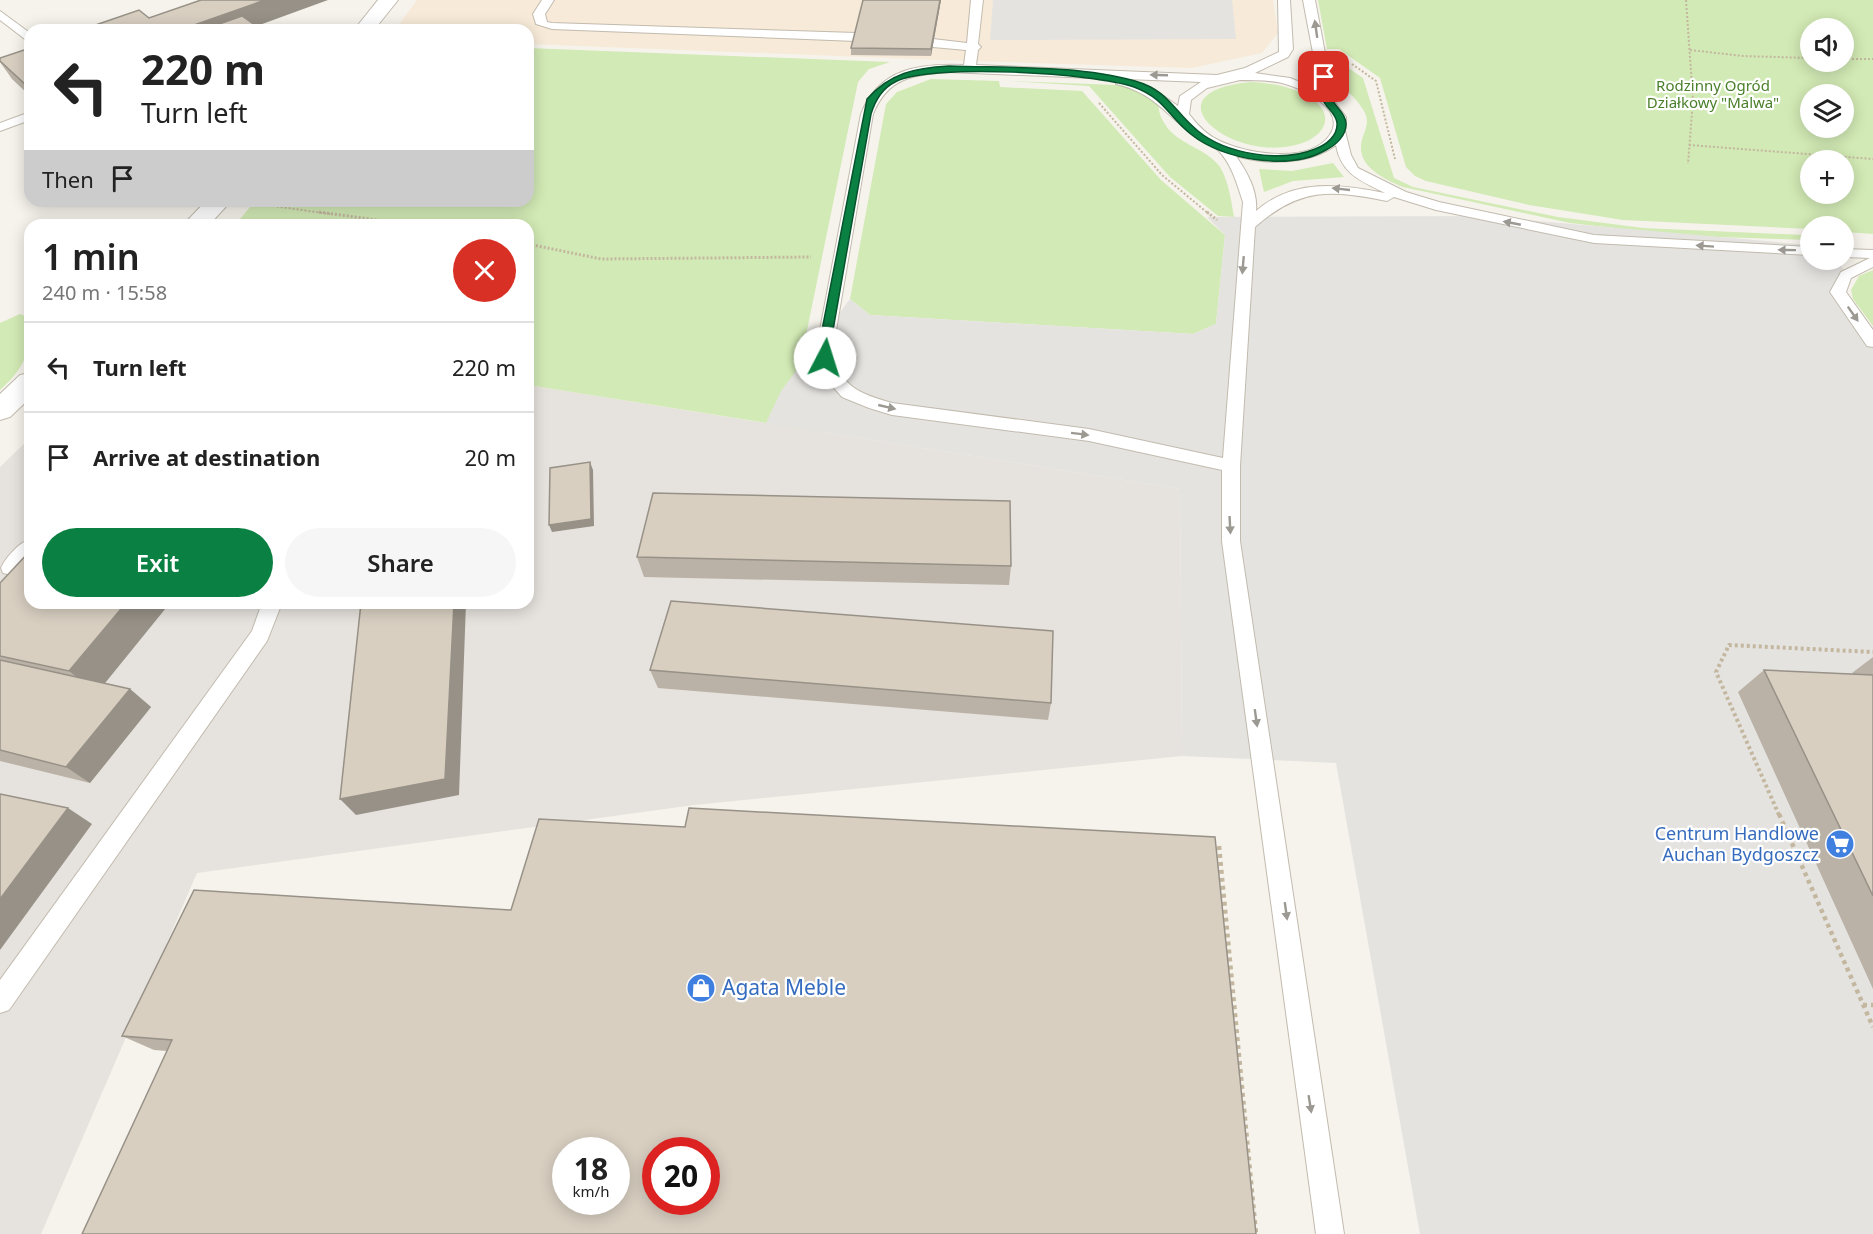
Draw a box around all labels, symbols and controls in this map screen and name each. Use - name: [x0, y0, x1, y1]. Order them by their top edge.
- map controls: [1800, 18, 1854, 270]
- button: sound: [1800, 18, 1854, 72]
- one-way arrow: [1311, 20, 1320, 39]
- text: 220 m: [141, 40, 265, 97]
- icon: left: [42, 48, 120, 126]
- pin: [1298, 51, 1349, 102]
- icon: arrive: [1307, 60, 1340, 93]
- one-way arrow: [1150, 70, 1169, 79]
- park label: Rodzinny Ogród Działkowy "Malwa": [1647, 75, 1779, 112]
- button: layers: [1800, 84, 1854, 138]
- text: Turn left: [141, 94, 247, 131]
- button: +: [1800, 150, 1854, 204]
- icon: arrive: [106, 162, 139, 195]
- text: Then: [42, 164, 94, 194]
- one-way arrow: [1332, 184, 1351, 194]
- button: −: [1800, 216, 1854, 270]
- one-way arrow: [1502, 218, 1521, 227]
- text: 1 min: [42, 232, 140, 281]
- button: close: [453, 239, 516, 302]
- one-way arrow: [1696, 242, 1715, 251]
- one-way arrow: [1778, 245, 1797, 255]
- one-way arrow: [1239, 255, 1248, 274]
- text: 240 m · 15:58: [42, 279, 167, 306]
- one-way arrow: [1847, 306, 1858, 322]
- position arrow: [793, 326, 857, 390]
- icon: left: [42, 351, 75, 384]
- text: Turn left: [93, 352, 187, 382]
- text: 220 m: [452, 352, 516, 382]
- one-way arrow: [878, 403, 897, 412]
- one-way arrow: [1071, 429, 1090, 438]
- icon: arrive: [42, 441, 75, 474]
- text: Arrive at destination: [93, 442, 320, 472]
- text: 20 m: [465, 442, 516, 472]
- one-way arrow: [1226, 515, 1235, 534]
- button: Exit: [42, 528, 273, 597]
- button: Share: [285, 528, 516, 597]
- one-way arrow: [1252, 709, 1261, 728]
- place label: Centrum Handlowe Auchan Bydgoszcz: [1655, 821, 1819, 866]
- supermarket icon: Centrum Handlowe Auchan Bydgoszcz: [1824, 828, 1856, 860]
- one-way arrow: [1281, 901, 1290, 920]
- shop icon: Agata Meble: [685, 972, 717, 1004]
- place label: Agata Meble: [722, 973, 846, 1001]
- one-way arrow: [1306, 1095, 1315, 1114]
- speed limit sign: 20: [642, 1137, 720, 1215]
- text: 18: [574, 1148, 608, 1189]
- text: km/h: [573, 1181, 609, 1201]

